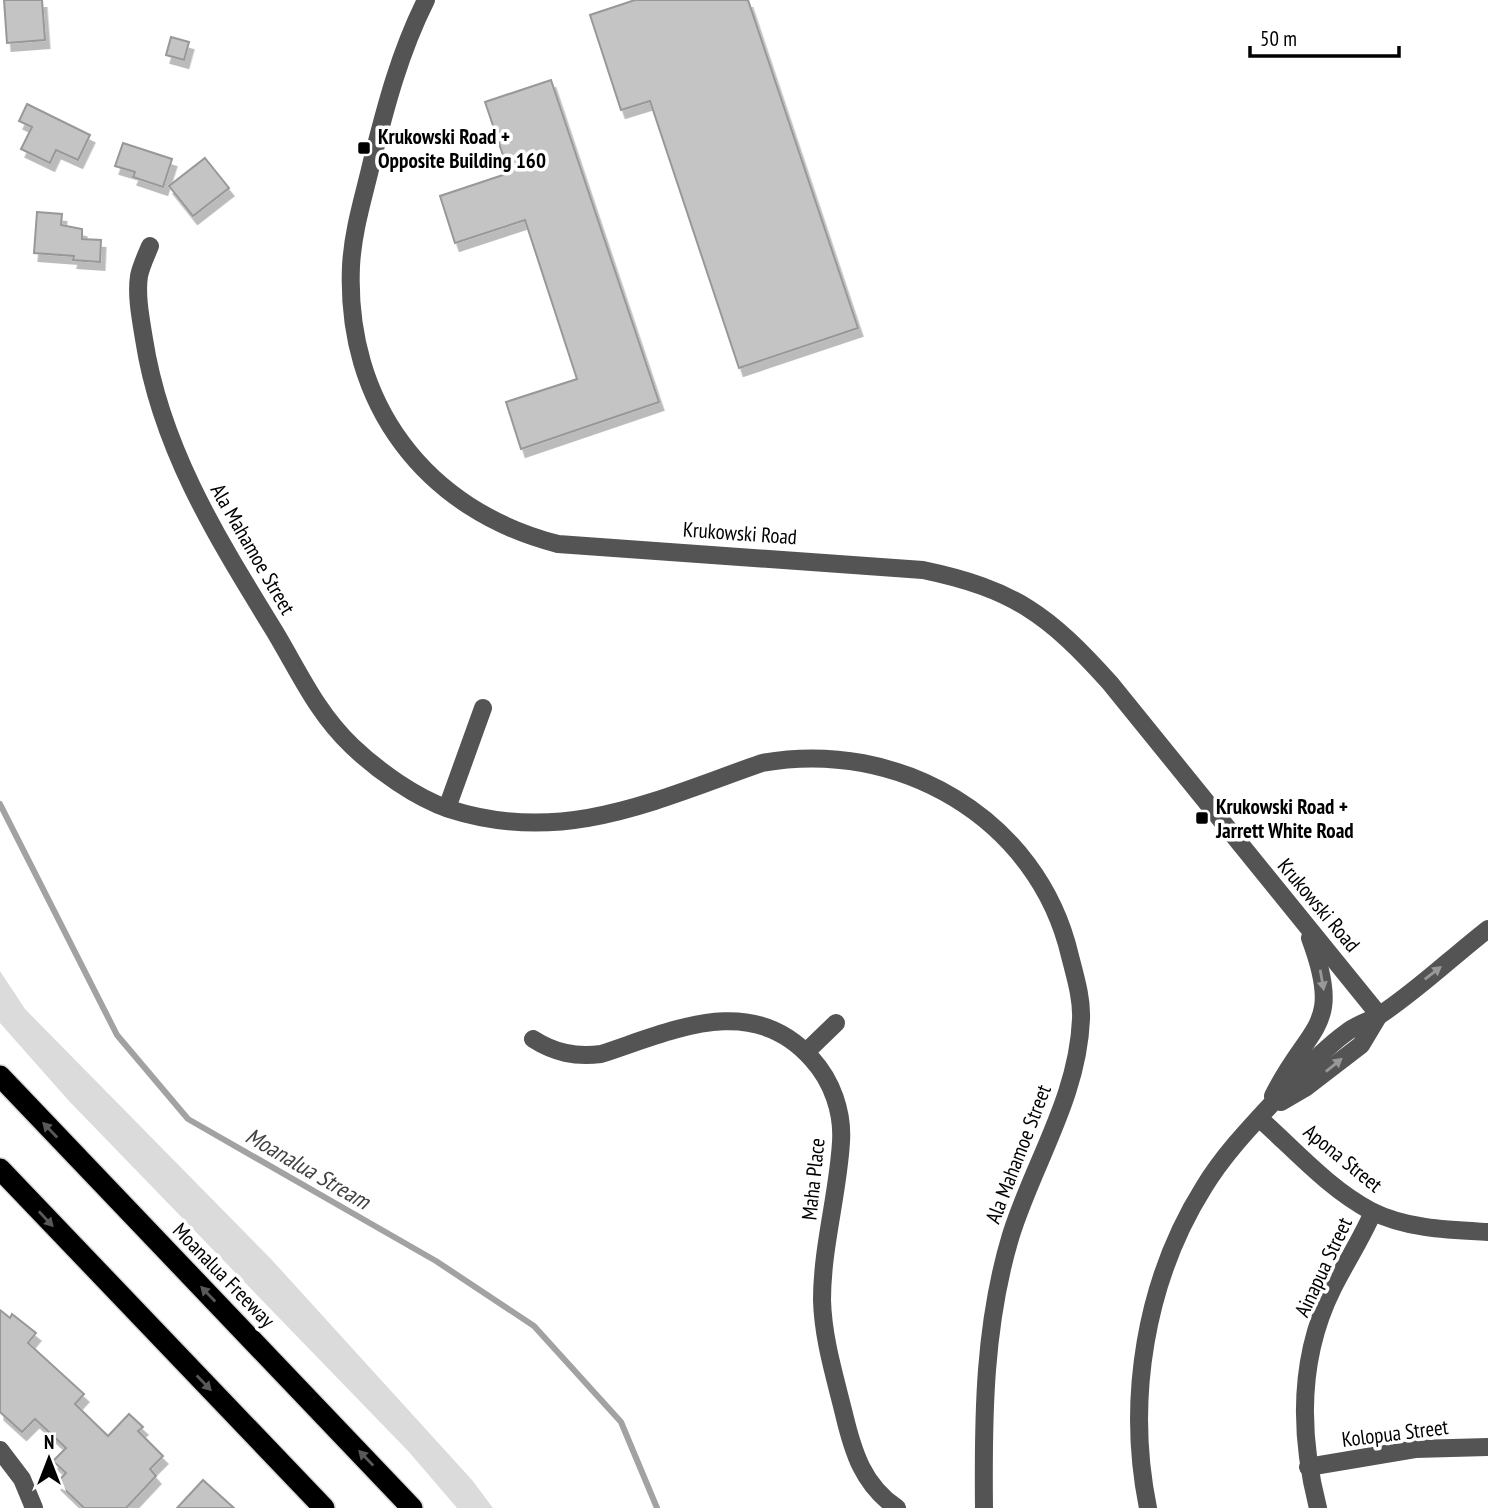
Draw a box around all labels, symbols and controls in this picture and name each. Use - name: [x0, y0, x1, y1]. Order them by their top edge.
- scale bar: [1250, 14, 1399, 58]
- text: 50 m: [1260, 25, 1297, 52]
- place label: Krukowski Road + Opposite Building 160: [378, 123, 546, 174]
- marker: Krukowski Road + Opposite Building 160: [356, 140, 372, 156]
- street label: Ala Mahamoe Street: [205, 479, 301, 619]
- street label: Krukowski Road: [682, 516, 798, 550]
- place label: Krukowski Road + Jarrett White Road: [1215, 793, 1354, 844]
- marker: Krukowski Road + Jarrett White Road: [1194, 810, 1210, 826]
- street label: Krukowski Road: [1272, 853, 1366, 957]
- one-way arrow: [1423, 965, 1441, 980]
- one-way arrow: [1317, 969, 1328, 991]
- one-way arrow: [1325, 1058, 1343, 1073]
- street label: Ala Mahamoe Street: [979, 1081, 1057, 1227]
- street label: Apona Street: [1298, 1118, 1388, 1198]
- water label: Moanalua Stream: [241, 1121, 377, 1216]
- one-way arrow: [42, 1122, 59, 1139]
- street label: Maha Place: [795, 1137, 831, 1221]
- one-way arrow: [38, 1210, 54, 1228]
- street label: Ainapua Street: [1288, 1213, 1358, 1321]
- street label: Moanalua Freeway: [167, 1217, 281, 1333]
- one-way arrow: [201, 1286, 217, 1303]
- one-way arrow: [195, 1374, 211, 1391]
- street label: Kolopua Street: [1340, 1413, 1450, 1453]
- north arrow: [14, 1424, 84, 1494]
- text: N: [44, 1430, 54, 1454]
- one-way arrow: [358, 1449, 375, 1466]

